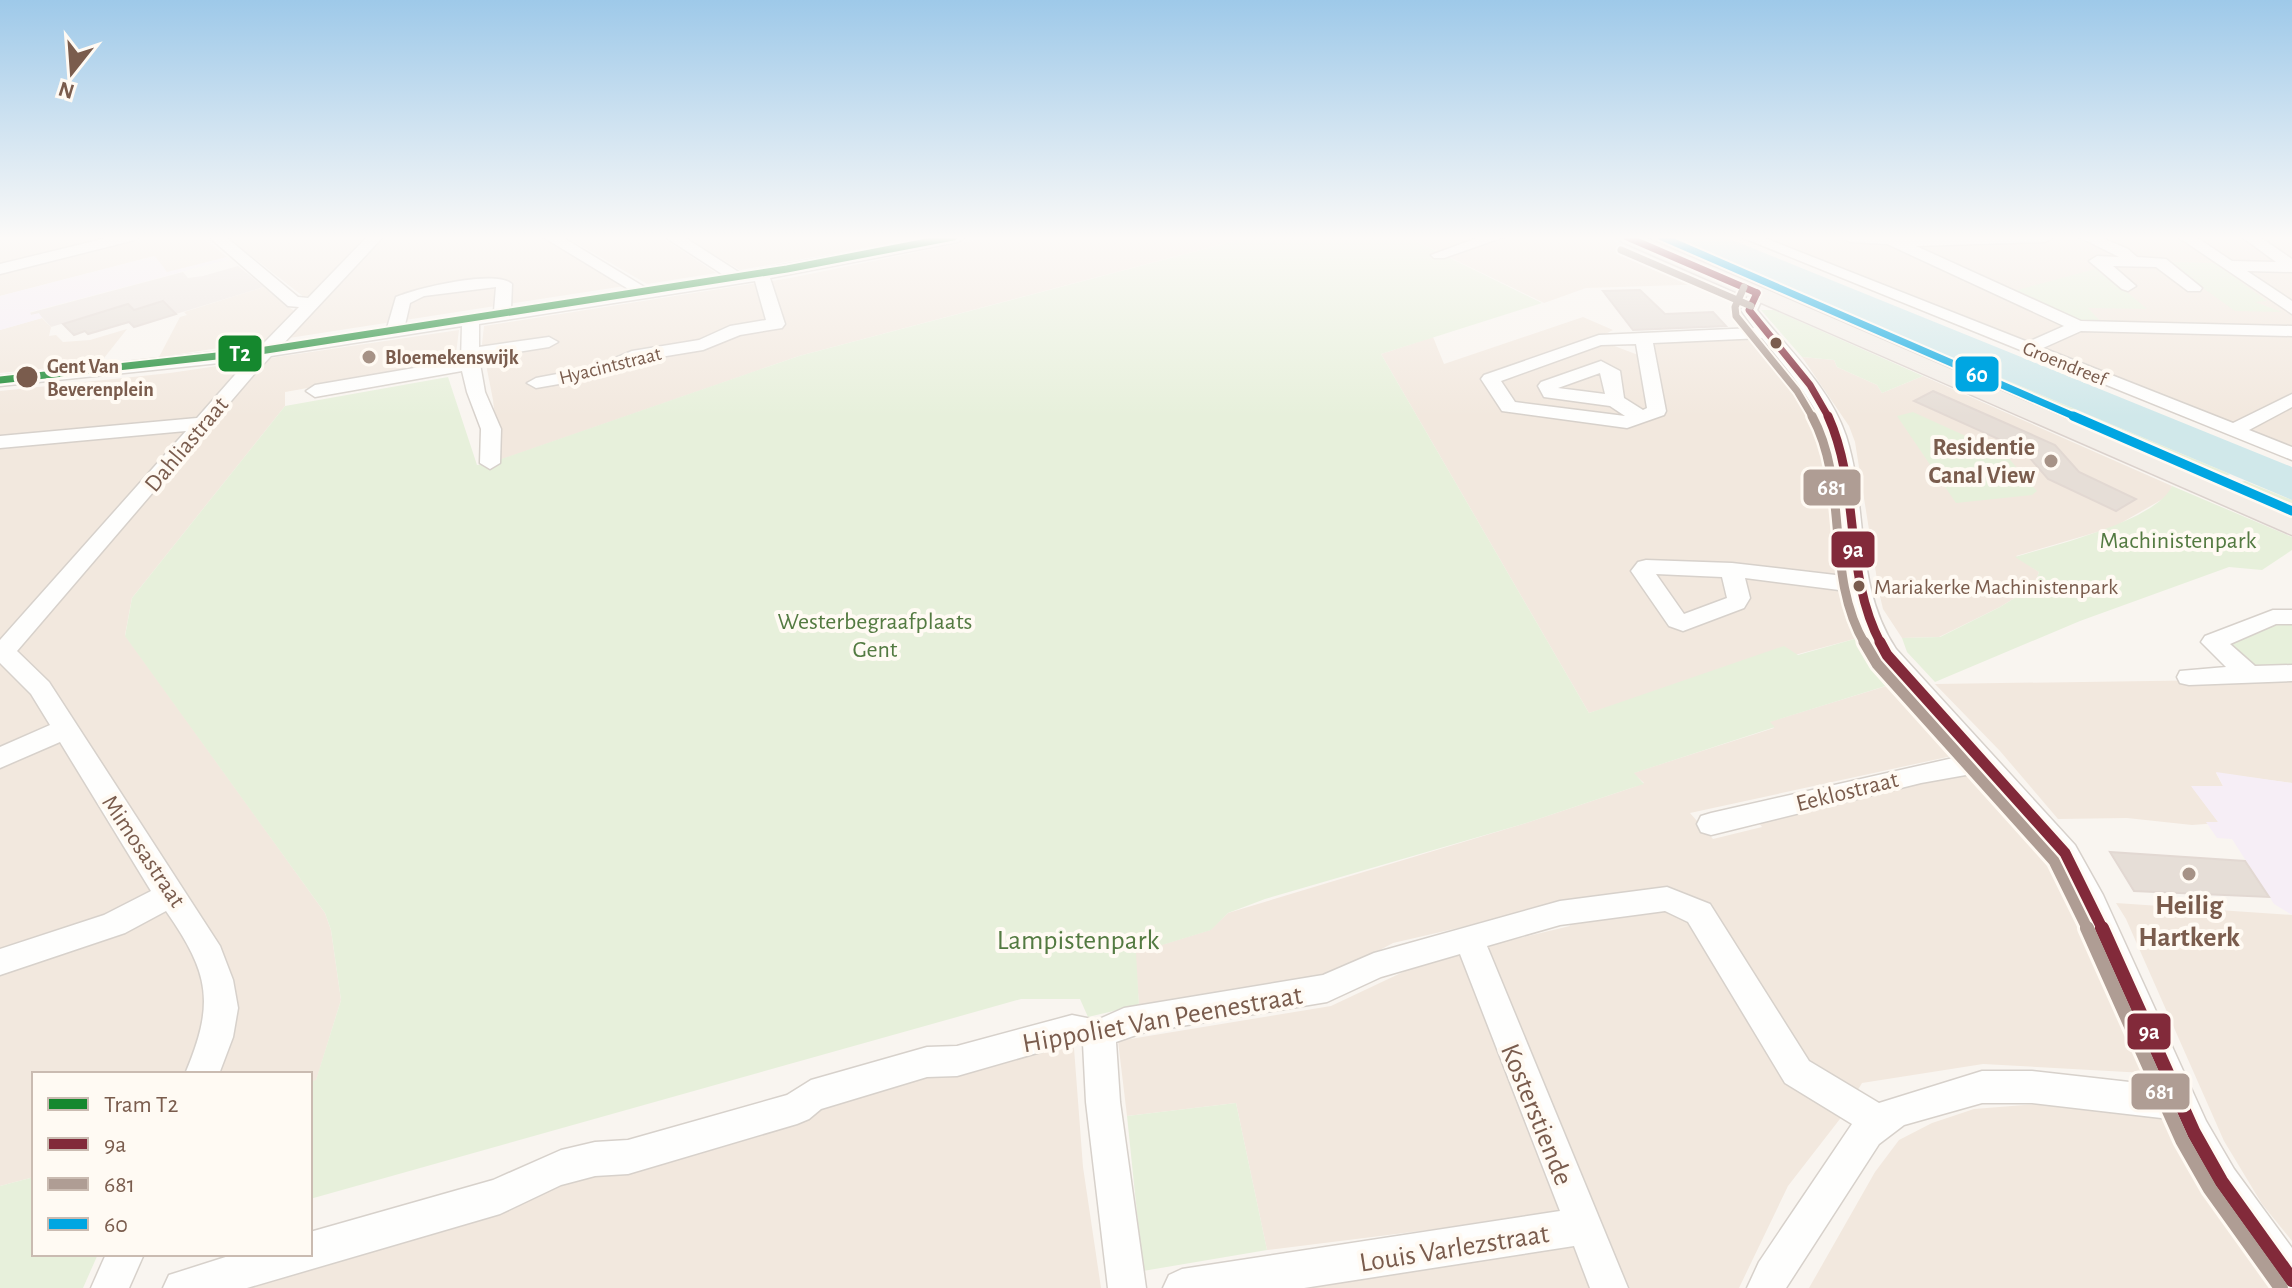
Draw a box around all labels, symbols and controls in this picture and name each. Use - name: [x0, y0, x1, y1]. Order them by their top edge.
- north arrow: [32, 32, 112, 112]
- text: N: [56, 77, 77, 103]
- line badge: T2: [217, 334, 263, 373]
- unlabelled marker: [1768, 335, 1784, 351]
- street label: Groendreef: [2020, 338, 2110, 390]
- text: T2: [229, 343, 251, 365]
- street label: Hyacintstraat: [557, 343, 664, 388]
- marker: Bloemekenswijk: [360, 348, 378, 366]
- place label: Bloemekenswijk: [385, 348, 519, 368]
- line badge: 60: [1954, 355, 2000, 393]
- place label: Gent Van Beverenplein: [47, 357, 154, 400]
- marker: Gent Van Beverenplein: [14, 364, 40, 390]
- text: 60: [1966, 364, 1988, 386]
- street label: Dahliastraat: [140, 392, 233, 497]
- place label: Residentie Canal View: [1929, 436, 2035, 488]
- marker: Residentie Canal View: [2042, 452, 2060, 470]
- line badge: 681: [1802, 468, 1862, 507]
- text: 681: [1817, 477, 1847, 499]
- park label: Machinistenpark: [2100, 529, 2257, 553]
- line badge: 9a: [1830, 530, 1876, 569]
- text: 9a: [1842, 539, 1864, 561]
- place label: Mariakerke Machinistenpark: [1874, 576, 2118, 598]
- marker: Mariakerke Machinistenpark: [1851, 578, 1867, 594]
- park label: Westerbegraafplaats Gent: [778, 610, 972, 662]
- street label: Eeklostraat: [1794, 768, 1901, 816]
- street label: Mimosastraat: [97, 791, 190, 912]
- marker: Heilig Hartkerk: [2180, 865, 2198, 883]
- place label: Heilig Hartkerk: [2138, 892, 2240, 952]
- park label: Lampistenpark: [997, 927, 1160, 955]
- street label: Hippoliet Van Peenestraat: [1020, 982, 1305, 1058]
- line badge: 9a: [2126, 1012, 2172, 1051]
- text: 9a: [2138, 1021, 2160, 1043]
- street label: Kosterstiende: [1495, 1040, 1577, 1190]
- legend: [32, 1072, 312, 1256]
- line badge: 681: [2130, 1072, 2191, 1111]
- text: 681: [2145, 1081, 2175, 1103]
- text: Tram T2: [104, 1093, 179, 1117]
- text: 9a: [104, 1133, 126, 1157]
- text: 681: [104, 1173, 135, 1197]
- text: 60: [104, 1213, 128, 1237]
- street label: Louis Varlezstraat: [1358, 1220, 1551, 1278]

